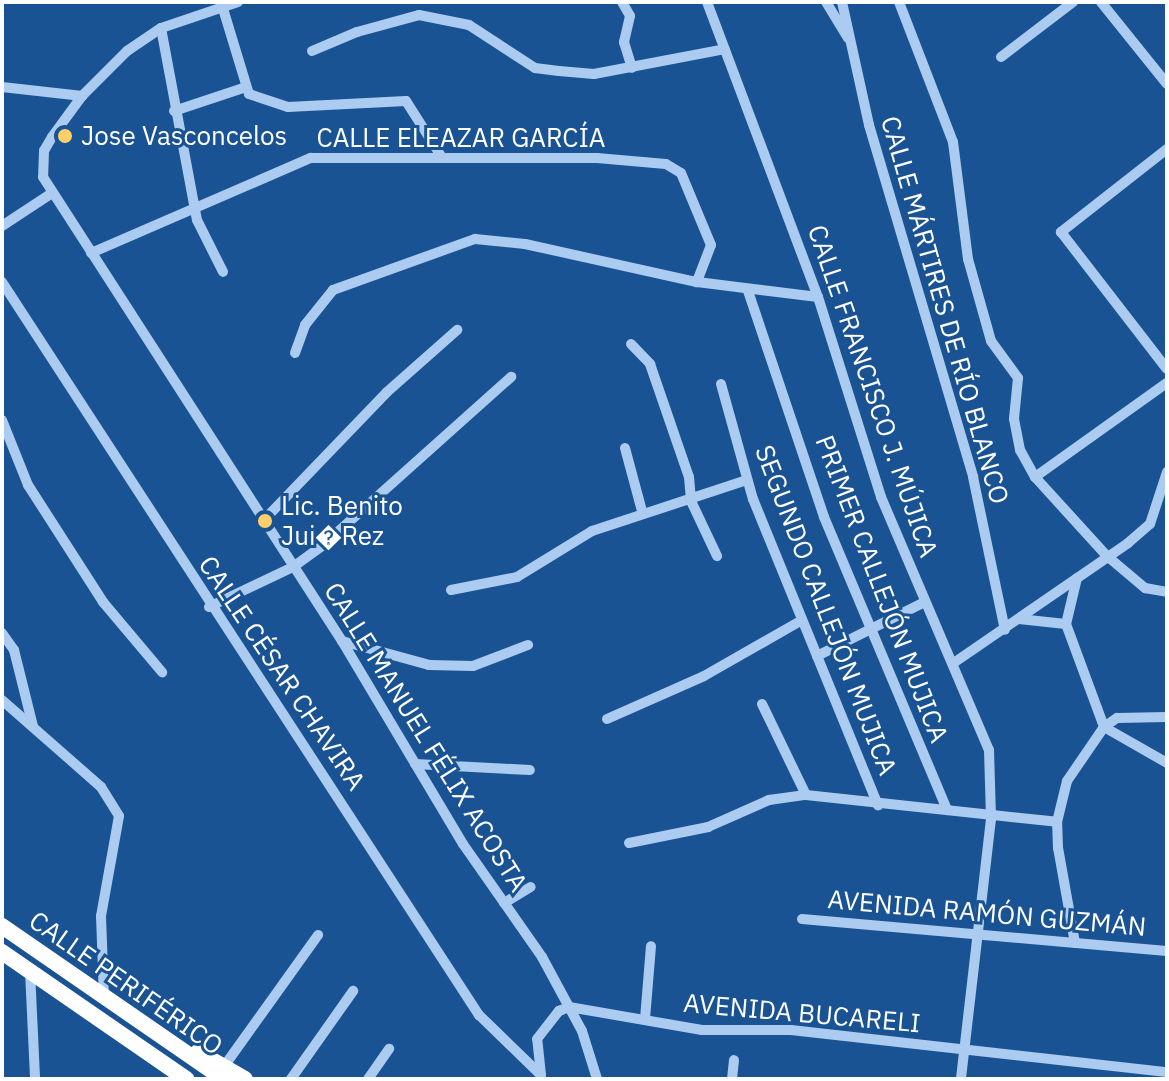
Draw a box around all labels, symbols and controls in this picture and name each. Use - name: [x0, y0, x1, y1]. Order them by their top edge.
- street label: CALLE MÁRTIRES DE RÍO BLANCO: [875, 112, 1015, 508]
- place label: Jose Vasconcelos: [81, 120, 287, 152]
- street label: CALLE ELEAZAR GARCÍA: [316, 122, 606, 154]
- marker: Jose Vasconcelos: [56, 127, 74, 145]
- street label: CALLE FRANCISCO J. MÚJICA: [801, 221, 945, 561]
- street label: PRIMER CALLEJÓN MUJICA: [809, 431, 955, 747]
- street label: SEGUNDO CALLEJÓN MUJICA: [749, 441, 903, 779]
- place label: Lic. Benito Jui�Rez: [281, 490, 403, 552]
- marker: Lic. Benito Jui�Rez: [256, 512, 274, 530]
- street label: CALLE CÉSAR CHAVIRA: [192, 550, 372, 796]
- street label: CALLE MANUEL FÉLIX ACOSTA: [318, 577, 534, 897]
- street label: AVENIDA RAMÓN GUZMÁN: [826, 884, 1148, 942]
- street label: CALLE PERIFÉRICO: [23, 905, 229, 1061]
- street label: AVENIDA BUCARELI: [682, 987, 922, 1039]

